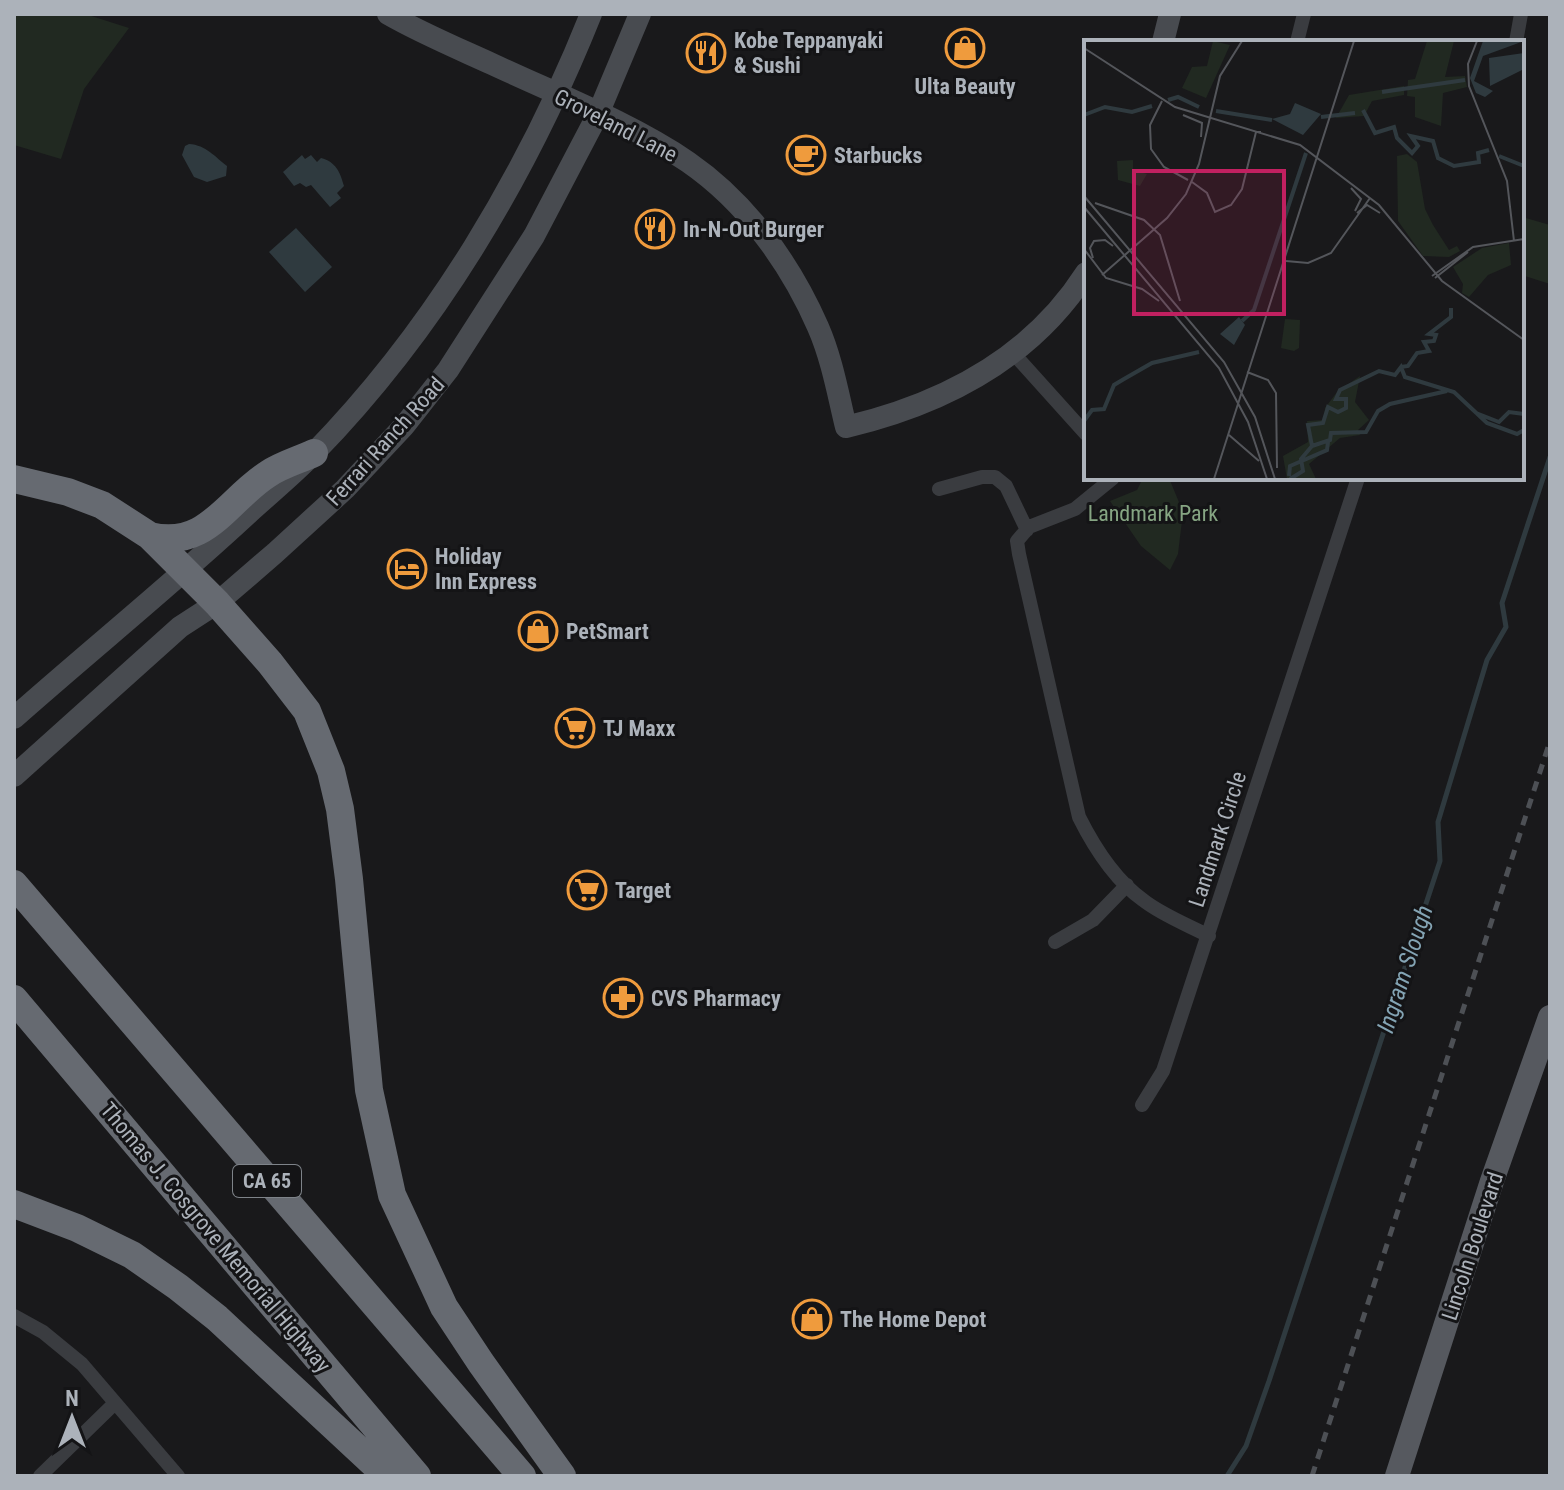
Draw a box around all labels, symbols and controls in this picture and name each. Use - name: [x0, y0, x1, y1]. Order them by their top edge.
- shop icon: Ulta Beauty: [944, 27, 986, 69]
- place label: Kobe Teppanyaki & Sushi: [734, 28, 883, 78]
- restaurant icon: Kobe Teppanyaki & Sushi: [685, 32, 727, 74]
- inset map: [1084, 40, 1524, 480]
- place label: Ulta Beauty: [915, 74, 1016, 99]
- street label: Groveland Lane: [550, 84, 681, 167]
- cafe icon: Starbucks: [785, 134, 827, 176]
- place label: Starbucks: [834, 143, 923, 168]
- restaurant icon: In-N-Out Burger: [634, 208, 676, 250]
- place label: In-N-Out Burger: [683, 217, 824, 242]
- street label: Ferrari Ranch Road: [321, 372, 449, 511]
- park label: Landmark Park: [1088, 501, 1218, 526]
- place label: Holiday Inn Express: [435, 544, 537, 594]
- hotel icon: Holiday Inn Express: [386, 548, 428, 590]
- shop icon: PetSmart: [517, 610, 559, 652]
- place label: PetSmart: [566, 619, 649, 644]
- supermarket icon: TJ Maxx: [554, 707, 596, 749]
- place label: TJ Maxx: [603, 716, 675, 741]
- street label: Landmark Circle: [1184, 768, 1251, 910]
- supermarket icon: Target: [566, 869, 608, 911]
- place label: Target: [615, 878, 671, 903]
- water label: Ingram Slough: [1371, 902, 1439, 1036]
- pharmacy icon: CVS Pharmacy: [602, 977, 644, 1019]
- place label: CVS Pharmacy: [651, 986, 781, 1011]
- street label: Thomas J. Cosgrove Memorial Highway: [95, 1097, 336, 1377]
- road number: CA 65: [233, 1165, 301, 1197]
- street label: Lincoln Boulevard: [1437, 1169, 1508, 1323]
- shop icon: The Home Depot: [791, 1298, 833, 1340]
- place label: The Home Depot: [840, 1307, 987, 1332]
- north arrow: [32, 1378, 112, 1458]
- text: N: [65, 1386, 79, 1411]

